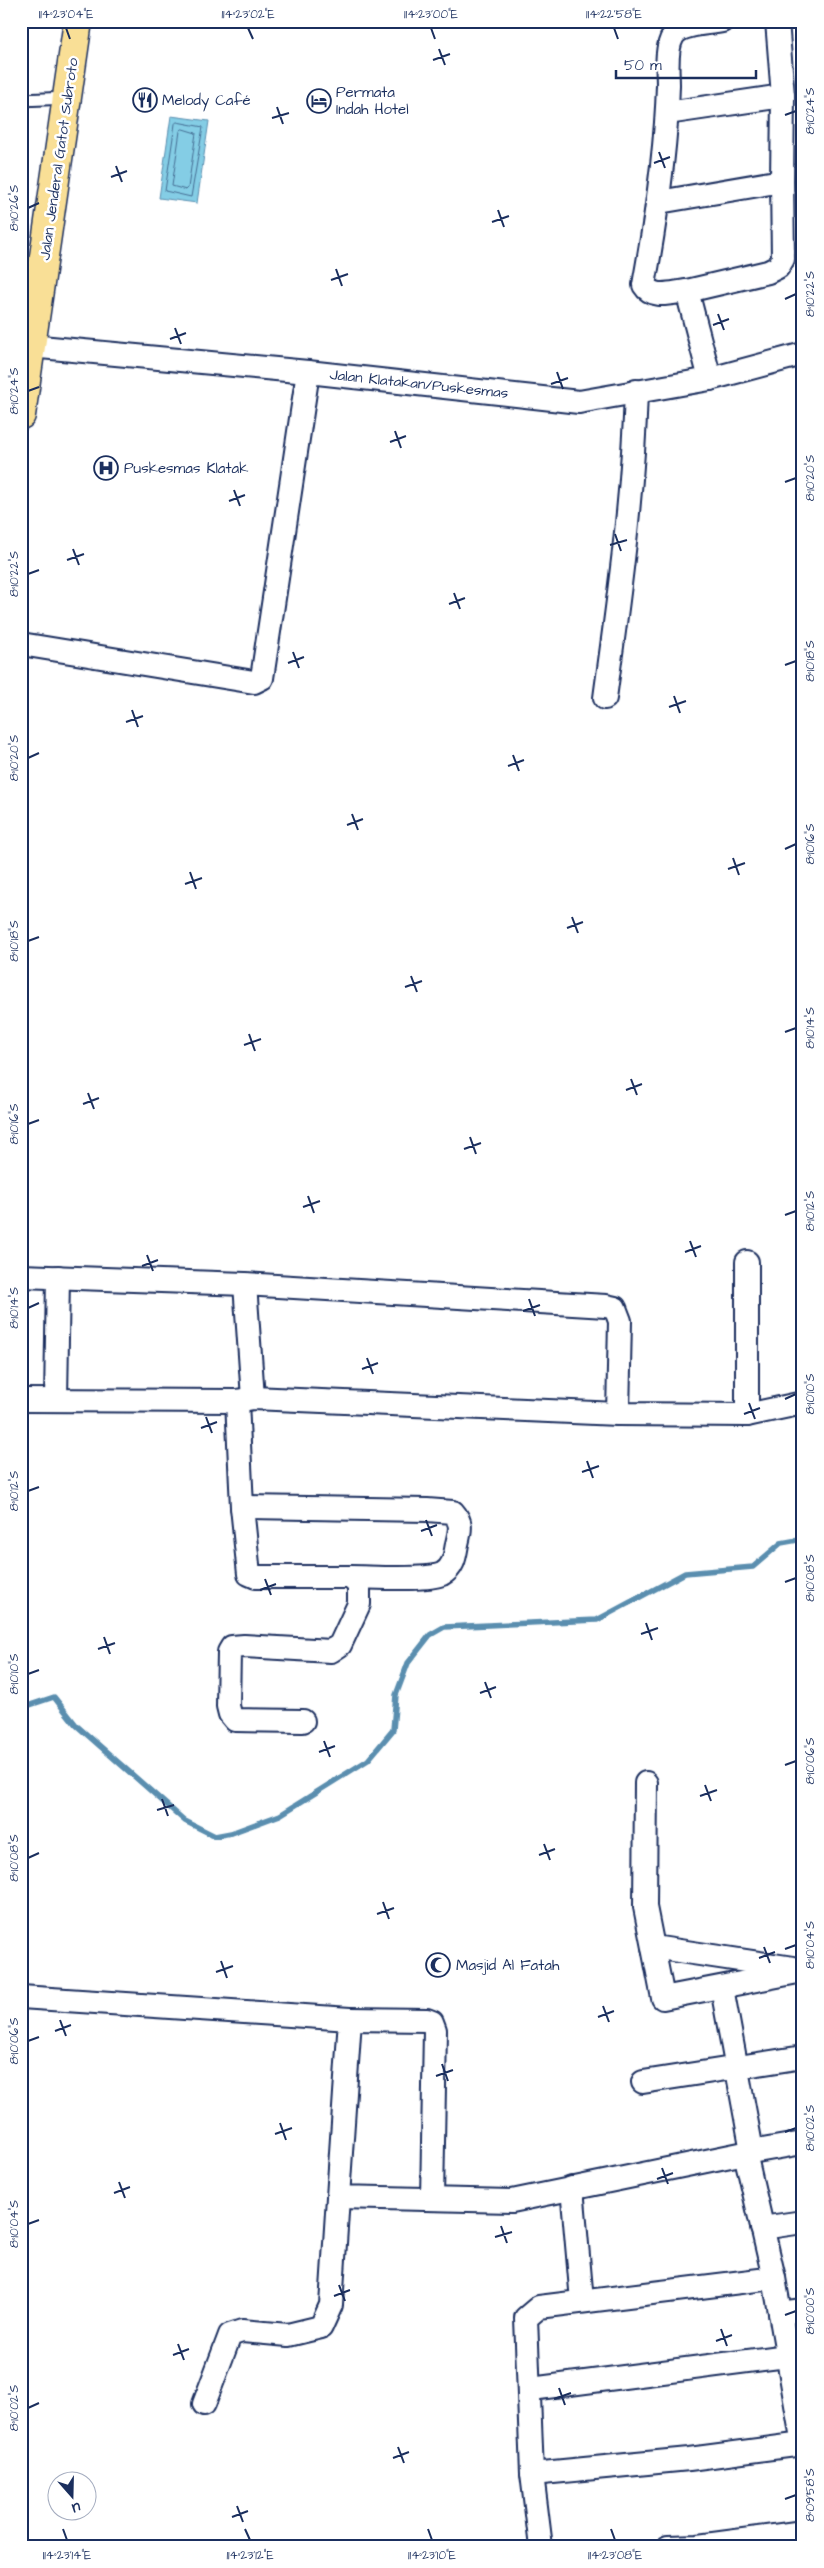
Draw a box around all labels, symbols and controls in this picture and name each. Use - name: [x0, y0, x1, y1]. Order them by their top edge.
- text: 114°23'04"E: [39, 6, 93, 23]
- text: 114°23'02"E: [221, 6, 275, 23]
- text: 114°23'00"E: [404, 6, 458, 23]
- text: 114°22'58"E: [586, 6, 642, 23]
- scale bar: [616, 48, 756, 80]
- text: 50 m: [624, 55, 662, 76]
- street label: Jalan Jenderal Gatot Subroto: [34, 56, 84, 262]
- place label: Permata Indah Hotel: [336, 82, 409, 120]
- restaurant icon: Melody Café: [132, 87, 158, 113]
- text: 8°10'24"S: [802, 87, 819, 135]
- hotel icon: Permata Indah Hotel: [306, 88, 332, 114]
- place label: Melody Café: [162, 90, 251, 112]
- text: 8°10'26"S: [6, 185, 23, 231]
- text: 8°10'22"S: [802, 271, 819, 317]
- street label: Jalan Klatakan/Puskesmas: [329, 364, 510, 404]
- text: 8°10'24"S: [6, 367, 23, 415]
- text: 8°10'20"S: [802, 454, 819, 501]
- hospital icon: Puskesmas Klatak: [93, 455, 119, 481]
- place label: Puskesmas Klatak: [124, 458, 248, 479]
- text: 8°10'22"S: [6, 551, 23, 597]
- text: 8°10'18"S: [802, 640, 819, 682]
- text: 8°10'20"S: [6, 734, 23, 781]
- text: 8°10'16"S: [802, 823, 819, 865]
- text: 8°10'18"S: [6, 920, 23, 962]
- text: 8°10'14"S: [802, 1007, 819, 1049]
- text: 8°10'16"S: [6, 1103, 23, 1145]
- text: 8°10'12"S: [802, 1191, 819, 1231]
- text: 8°10'14"S: [6, 1287, 23, 1329]
- text: 8°10'10"S: [802, 1373, 819, 1415]
- text: 8°10'12"S: [6, 1471, 23, 1511]
- text: 8°10'08"S: [802, 1554, 819, 1602]
- text: 8°10'10"S: [6, 1653, 23, 1695]
- text: 8°10'06"S: [802, 1737, 819, 1785]
- text: 8°10'08"S: [6, 1834, 23, 1882]
- text: 8°10'04"S: [802, 1921, 819, 1969]
- mosque icon: Masjid Al Fatah: [425, 1952, 451, 1978]
- place label: Masjid Al Fatah: [456, 1955, 560, 1976]
- text: 8°10'06"S: [6, 2017, 23, 2065]
- text: 8°10'02"S: [802, 2104, 819, 2151]
- text: 8°10'04"S: [6, 2200, 23, 2248]
- text: 8°10'00"S: [802, 2287, 819, 2335]
- text: 8°10'02"S: [6, 2384, 23, 2431]
- text: 8°09'58"S: [802, 2468, 819, 2522]
- north arrow: [48, 2470, 98, 2520]
- text: U: [69, 2497, 83, 2518]
- text: 114°23'14"E: [43, 2547, 91, 2564]
- text: 114°23'12"E: [226, 2547, 274, 2564]
- text: 114°23'10"E: [408, 2547, 456, 2564]
- text: 114°23'08"E: [588, 2547, 642, 2564]

